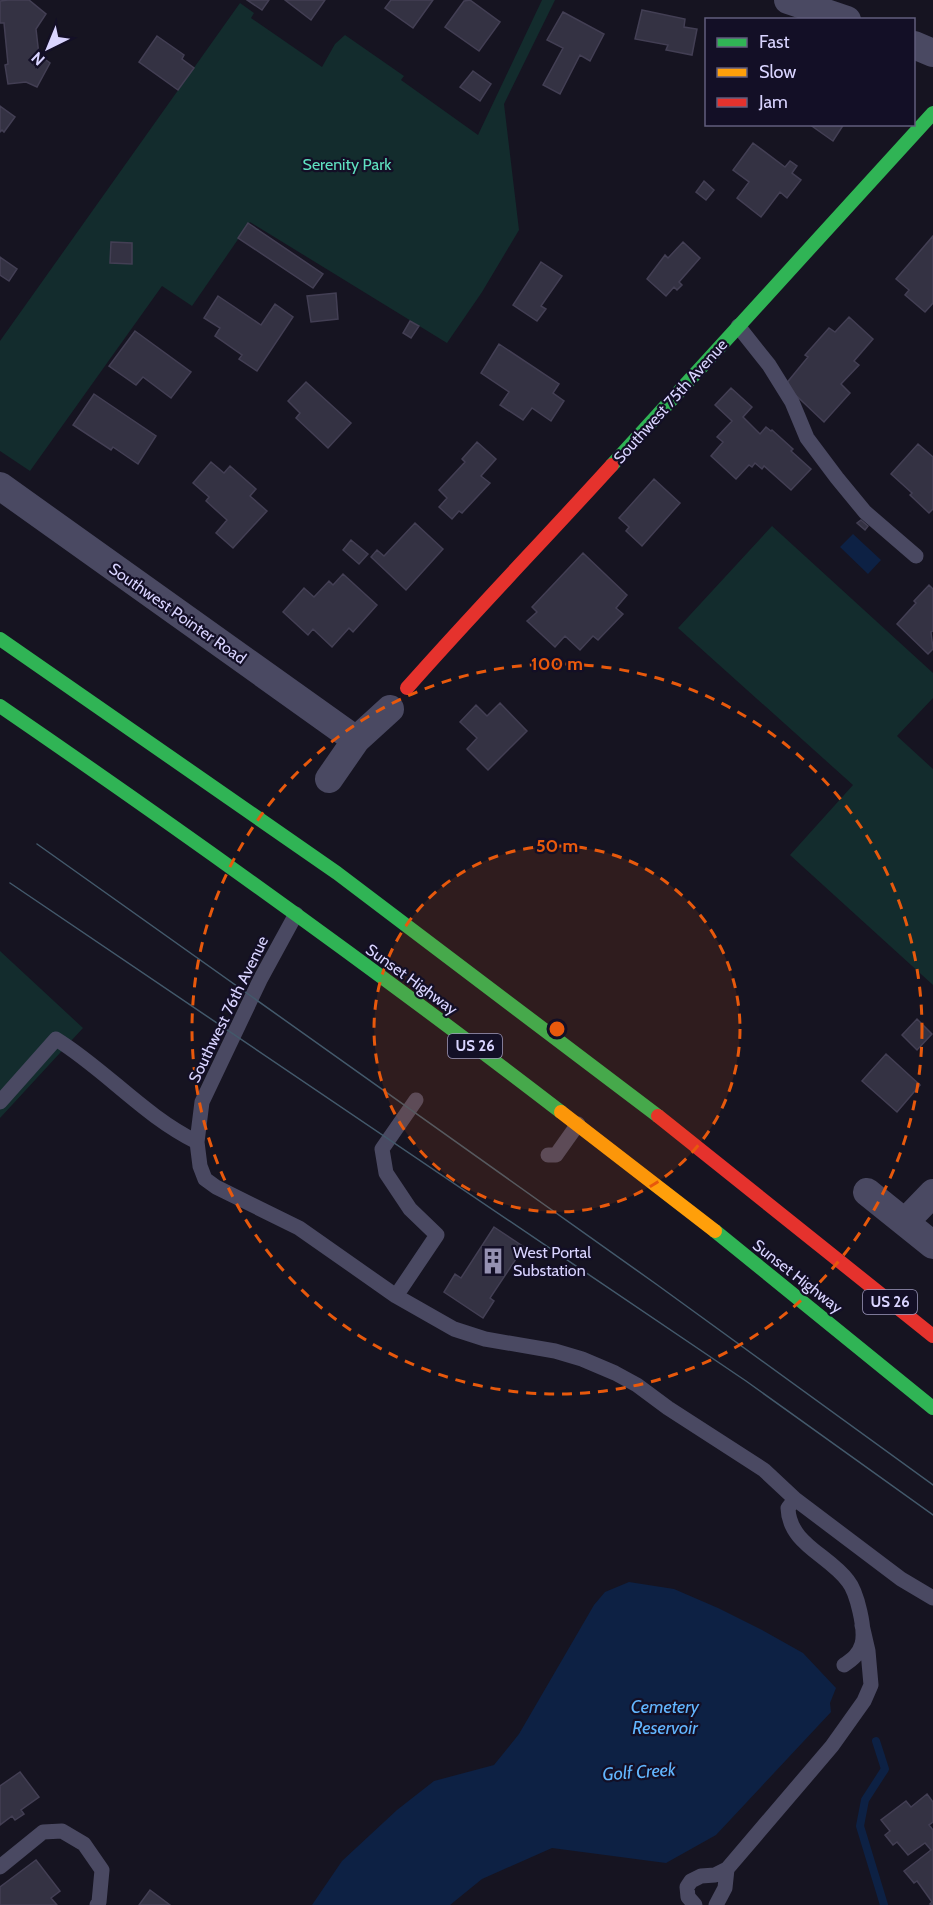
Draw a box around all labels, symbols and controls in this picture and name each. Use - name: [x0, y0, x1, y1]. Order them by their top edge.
- north arrow: [18, 18, 78, 78]
- legend: [705, 18, 915, 126]
- text: Fast: [759, 31, 790, 53]
- text: N: [27, 48, 49, 69]
- text: Slow: [759, 61, 796, 83]
- text: Jam: [758, 91, 788, 113]
- park label: Serenity Park: [303, 155, 392, 174]
- street label: Southwest 75th Avenue: [609, 335, 731, 467]
- street label: Southwest Pointer Road: [106, 559, 250, 668]
- text: 100 m: [531, 653, 583, 675]
- text: 50 m: [536, 835, 578, 857]
- street label: Southwest 76th Avenue: [185, 933, 272, 1086]
- street label: Sunset Highway: [362, 940, 461, 1019]
- centre of rings: [547, 1019, 567, 1039]
- road number: US 26: [448, 1034, 502, 1058]
- street label: Sunset Highway: [749, 1236, 846, 1317]
- place label: West Portal Substation: [513, 1243, 591, 1280]
- building icon: West Portal Substation: [478, 1246, 508, 1276]
- road number: US 26: [863, 1290, 917, 1314]
- water label: Cemetery Reservoir: [631, 1696, 700, 1739]
- water label: Golf Creek: [602, 1758, 678, 1786]

